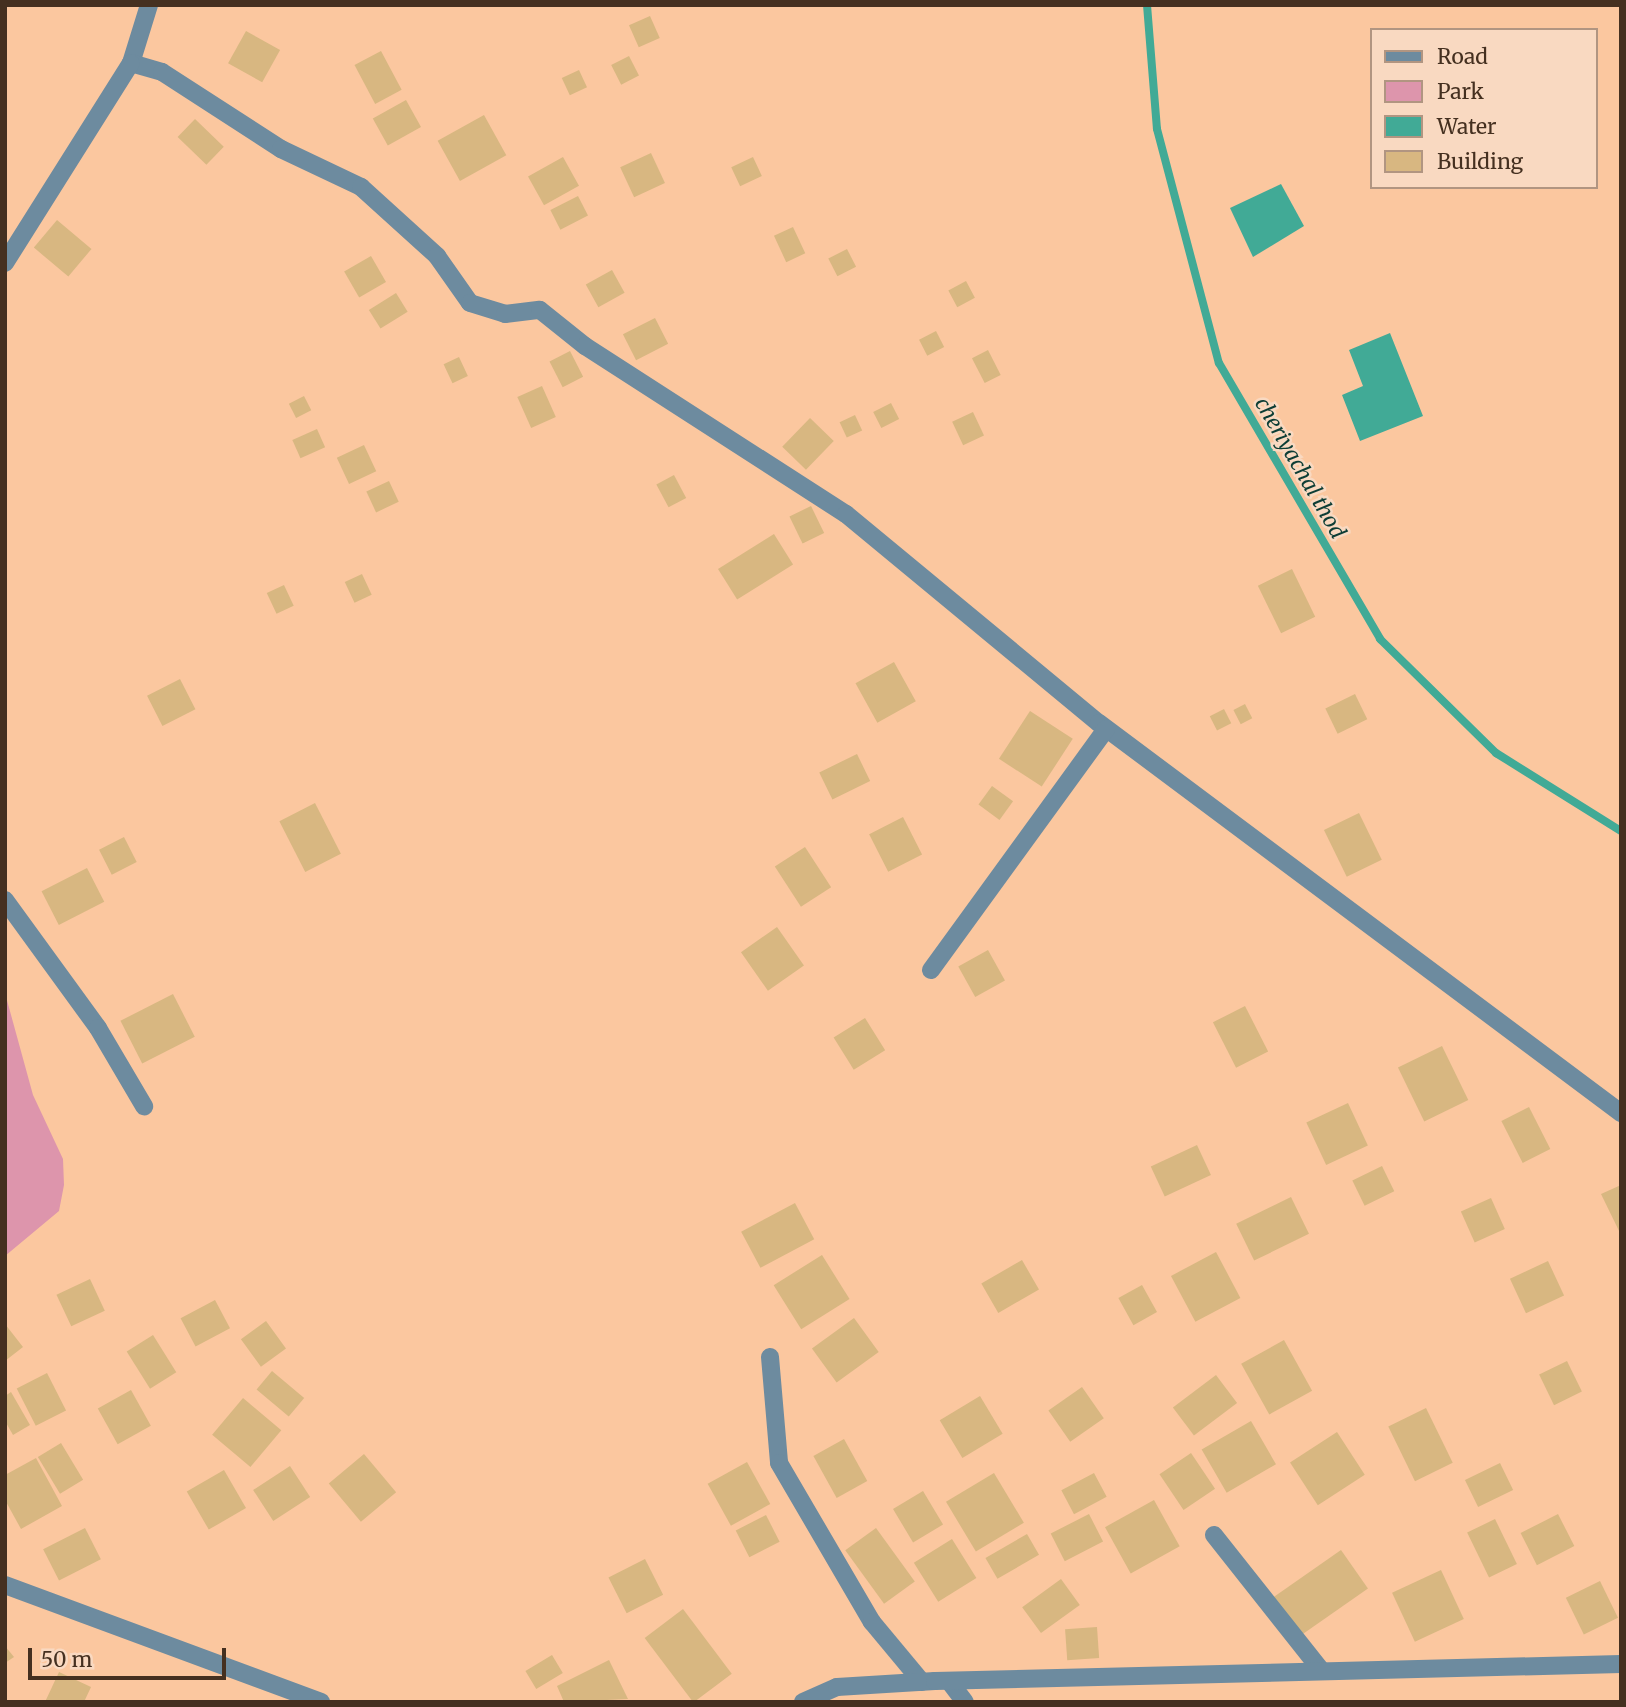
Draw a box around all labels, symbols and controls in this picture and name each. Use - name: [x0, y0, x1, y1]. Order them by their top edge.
- legend: [1370, 28, 1598, 189]
- text: Road: [1437, 43, 1488, 70]
- text: Park: [1437, 78, 1484, 105]
- text: Water: [1437, 113, 1496, 140]
- text: Building: [1437, 148, 1523, 175]
- water label: cheriyachal thod: [1249, 393, 1351, 543]
- scale bar: [32, 1634, 229, 1678]
- text: 50 m: [41, 1646, 92, 1673]

